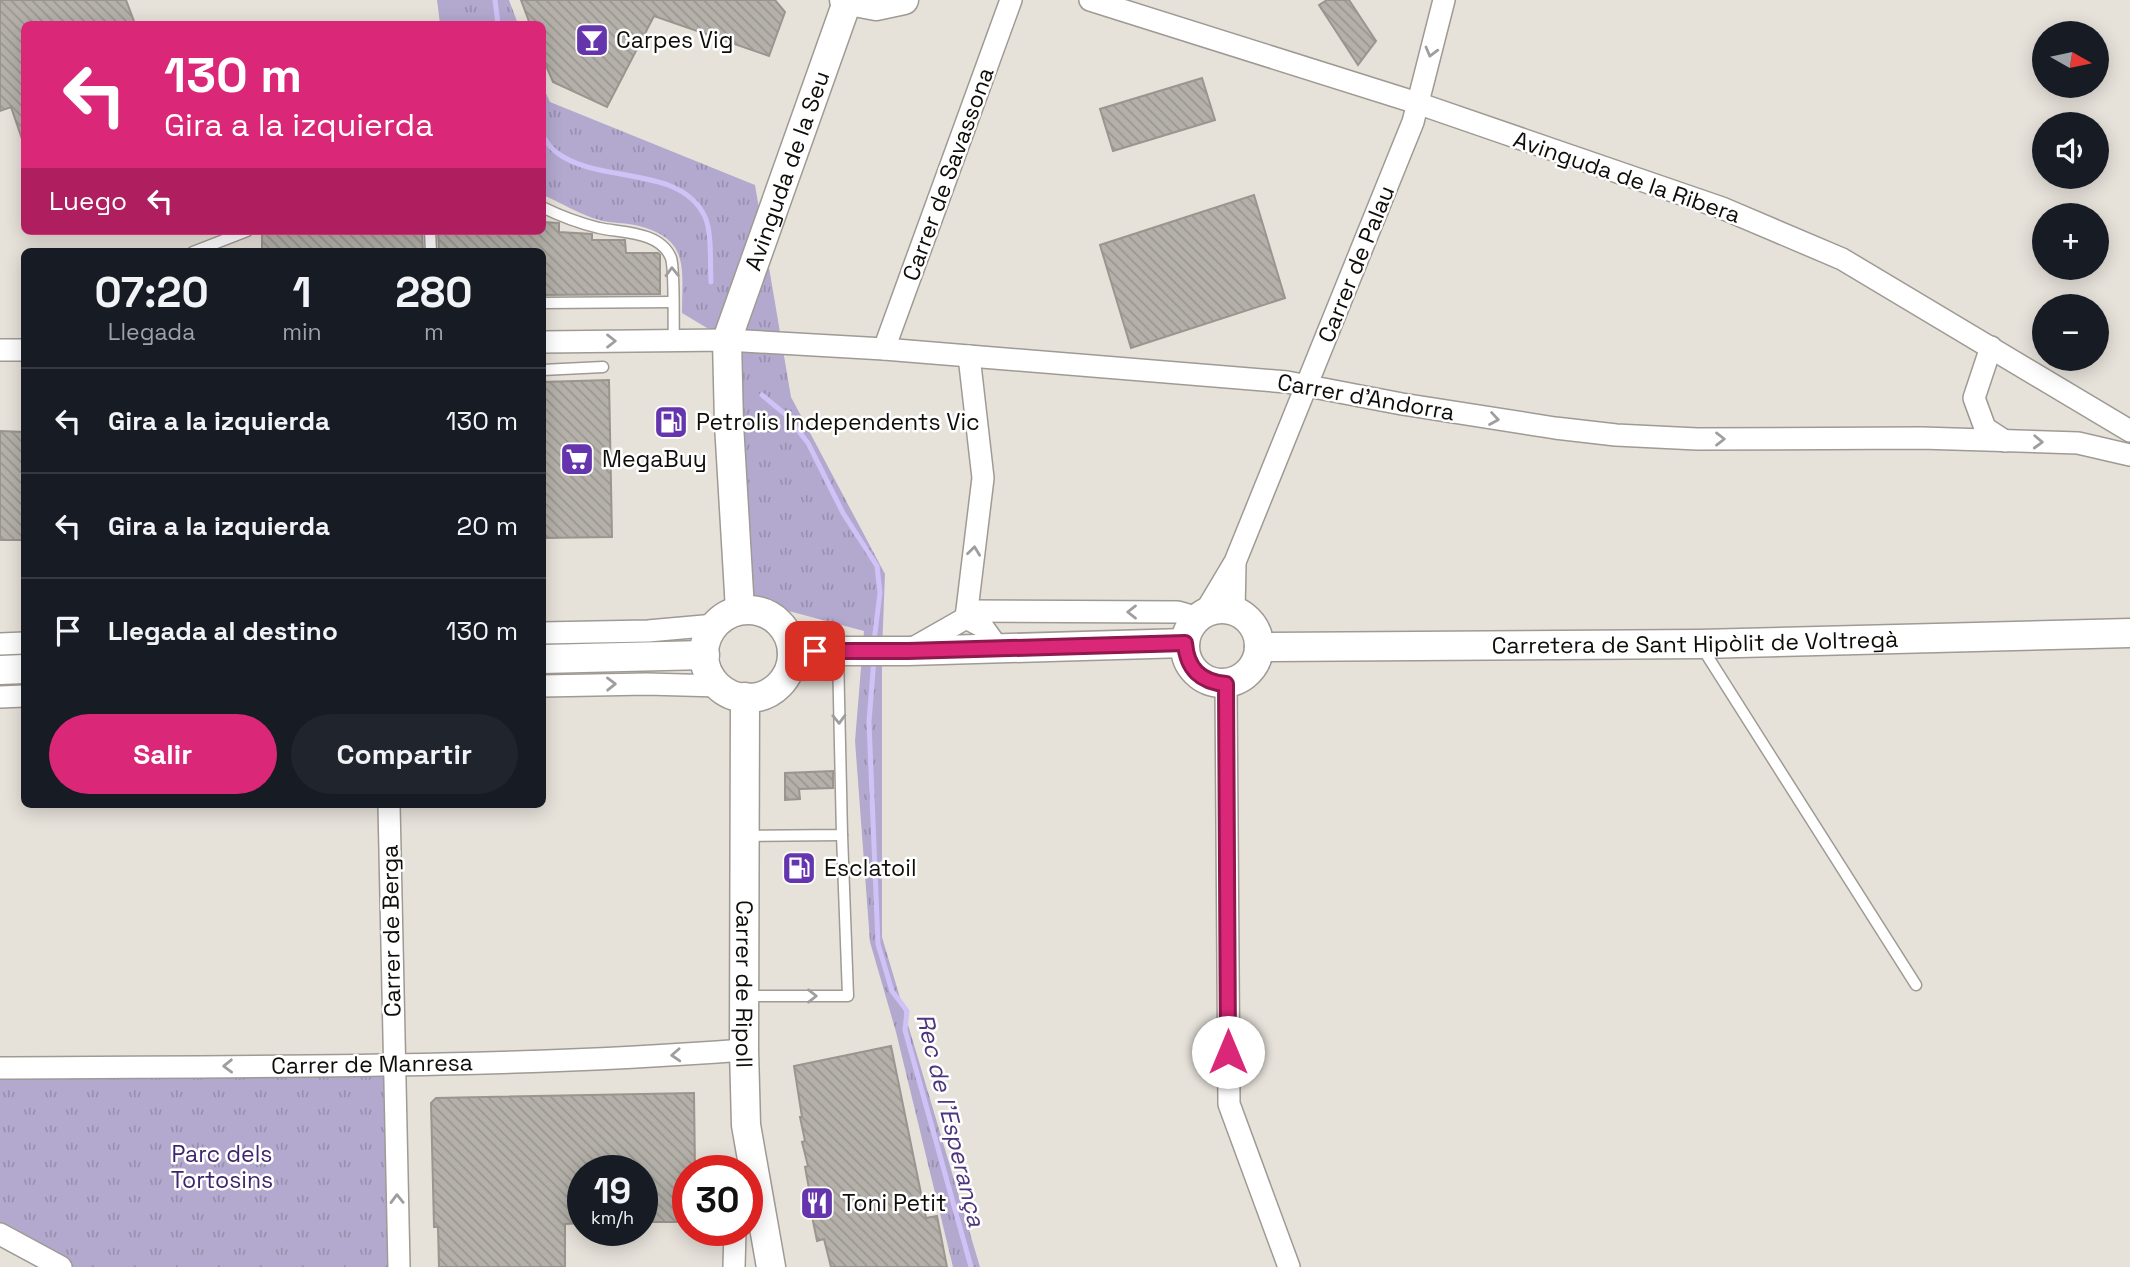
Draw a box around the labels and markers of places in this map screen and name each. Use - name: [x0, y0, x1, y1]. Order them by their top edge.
- bar icon: Carpes Vig: [573, 21, 611, 59]
- place label: Carpes Vig: [616, 25, 733, 55]
- fuel station icon: Petrolis Independents Vic: [652, 403, 690, 441]
- place label: Petrolis Independents Vic: [696, 407, 980, 437]
- supermarket icon: MegaBuy: [558, 440, 596, 478]
- place label: MegaBuy: [602, 444, 707, 474]
- pin: [785, 621, 845, 681]
- fuel station icon: Esclatoil: [780, 849, 818, 887]
- place label: Esclatoil: [824, 853, 917, 883]
- restaurant icon: Toni Petit: [798, 1184, 836, 1222]
- place label: Toni Petit: [842, 1188, 946, 1218]

